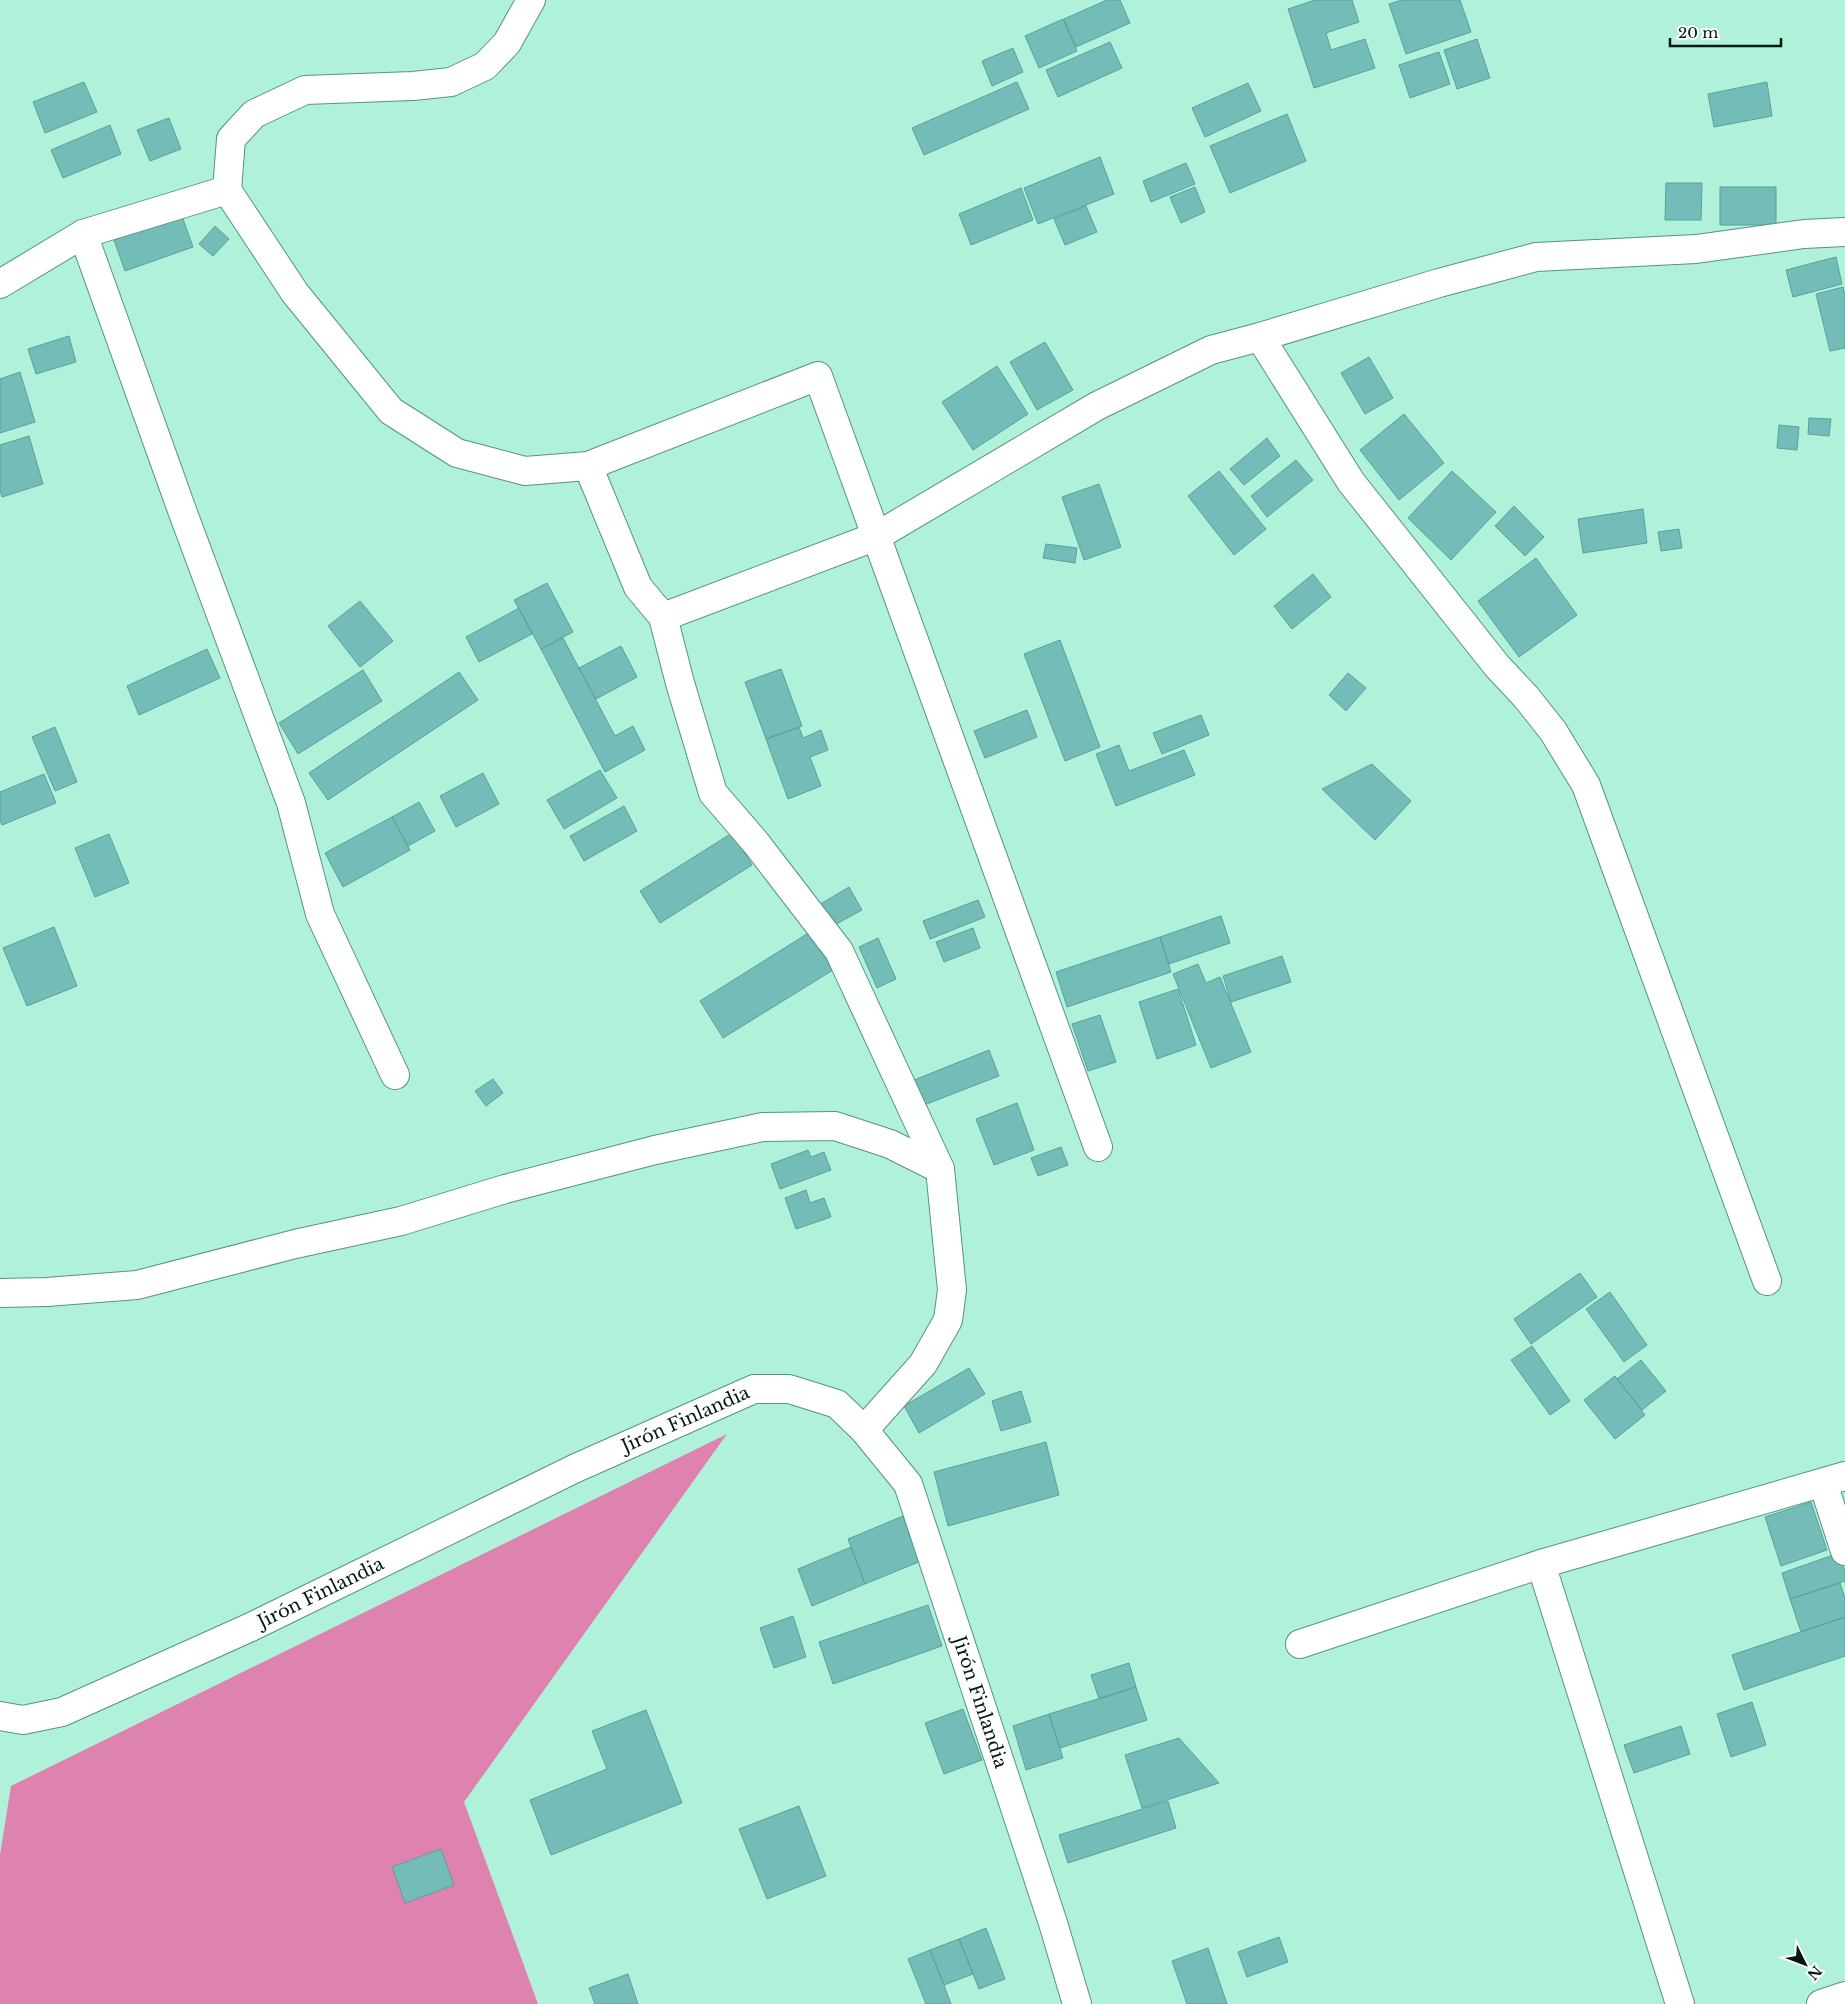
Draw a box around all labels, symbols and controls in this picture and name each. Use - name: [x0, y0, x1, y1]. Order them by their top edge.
- scale bar: [1670, 15, 1781, 47]
- text: 20 m: [1678, 23, 1718, 42]
- street label: Jirón Finlandia: [616, 1381, 753, 1458]
- street label: Jirón Finlandia: [252, 1553, 388, 1634]
- street label: Jirón Finlandia: [947, 1631, 1012, 1771]
- north arrow: [1780, 1939, 1830, 1989]
- text: N: [1804, 1962, 1826, 1984]

